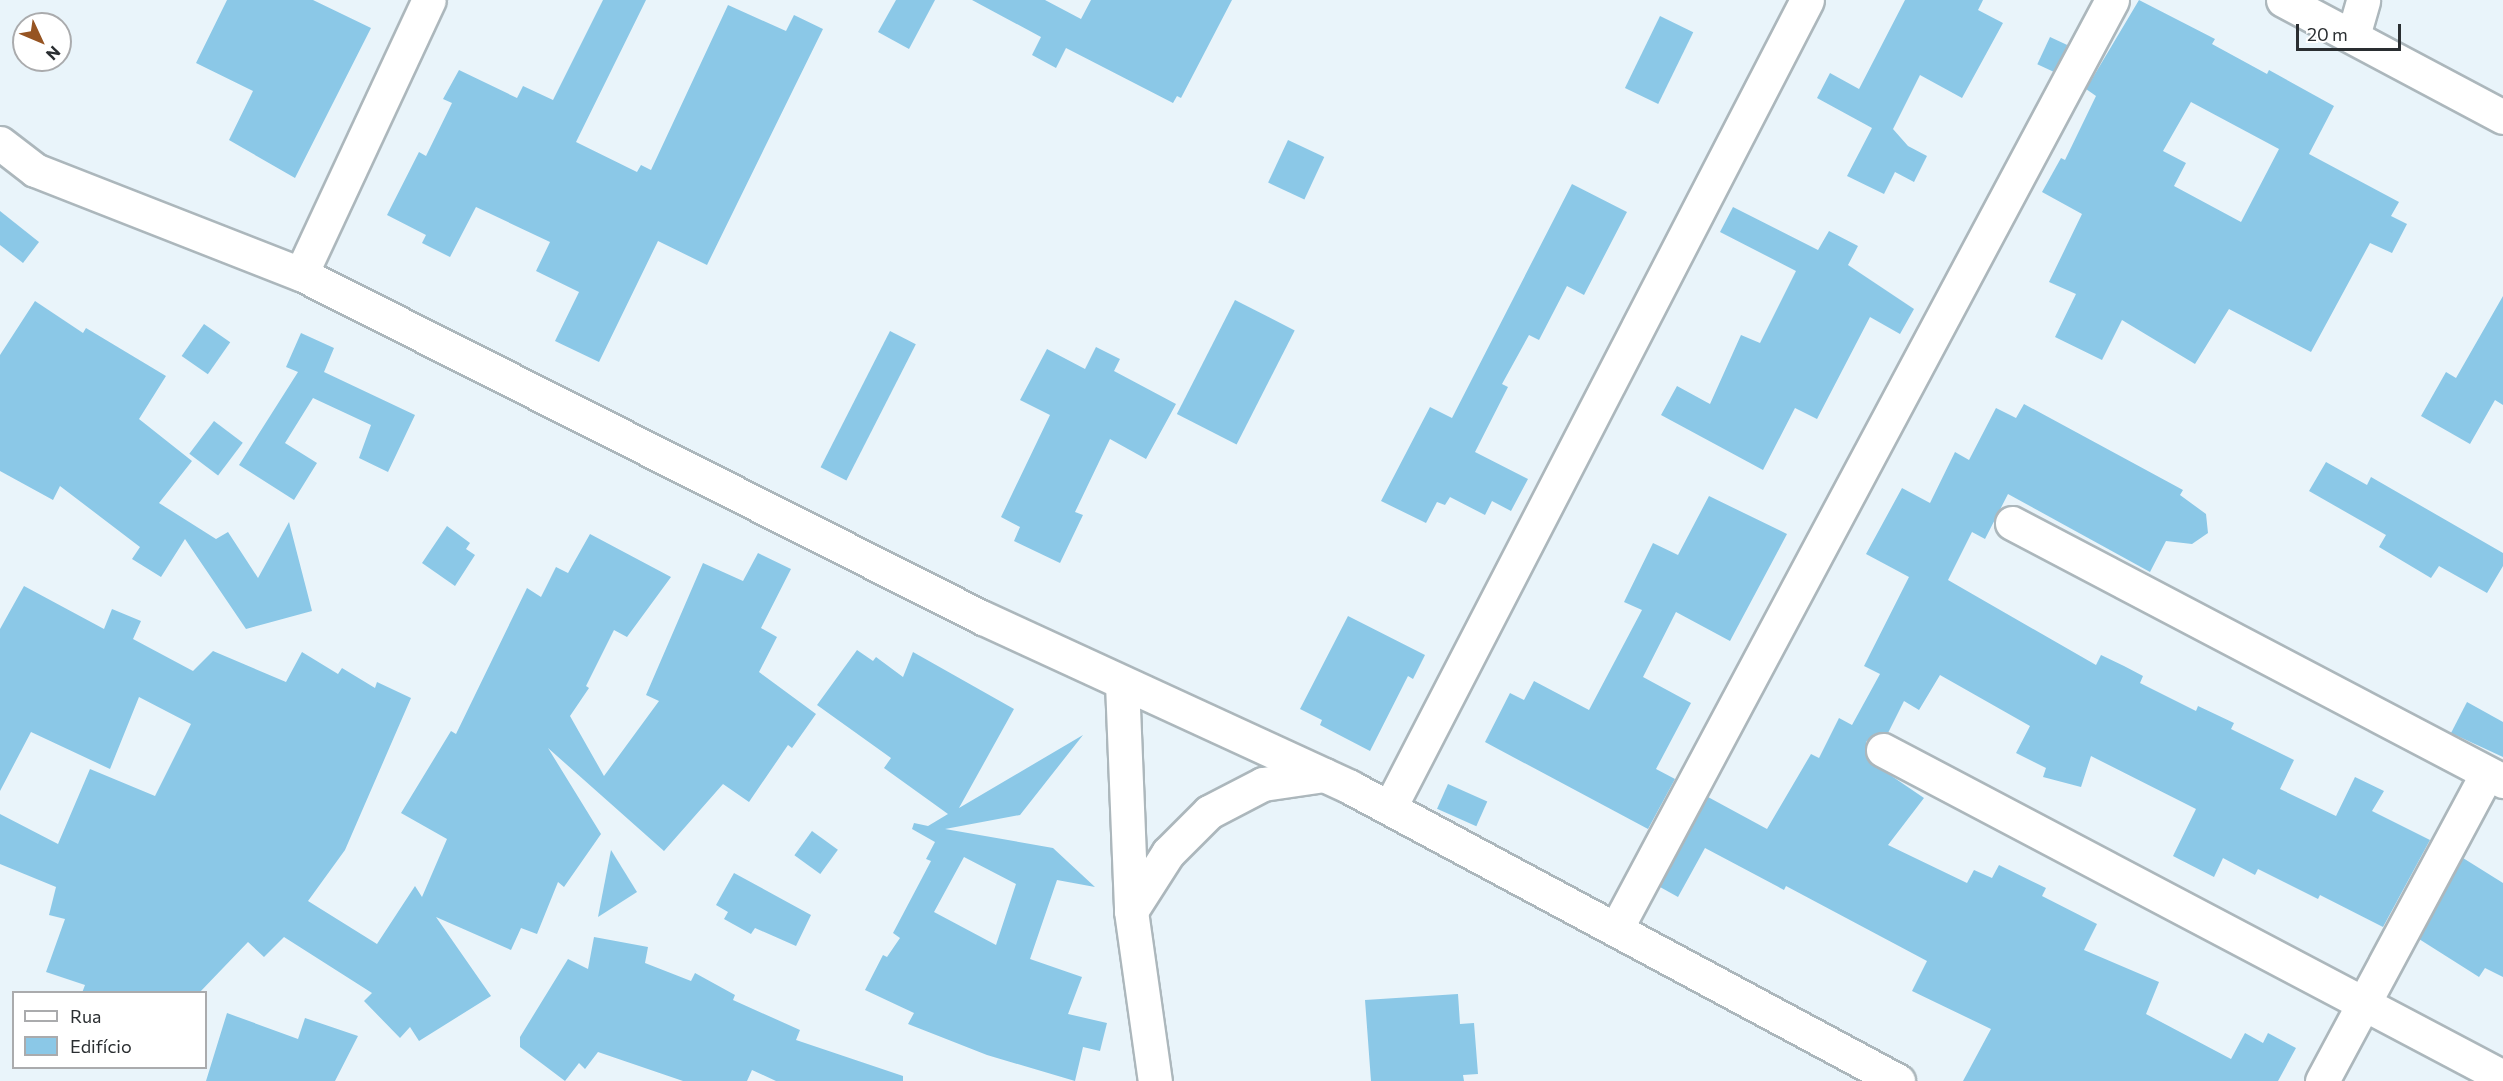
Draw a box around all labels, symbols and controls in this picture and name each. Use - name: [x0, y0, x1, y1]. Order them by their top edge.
- north arrow: [12, 12, 72, 72]
- scale bar: [2299, 12, 2404, 50]
- text: 20 m: [2307, 23, 2348, 45]
- text: N: [43, 43, 65, 64]
- legend: [12, 991, 207, 1069]
- text: Rua: [70, 1005, 101, 1027]
- text: Edifício: [70, 1035, 132, 1057]

